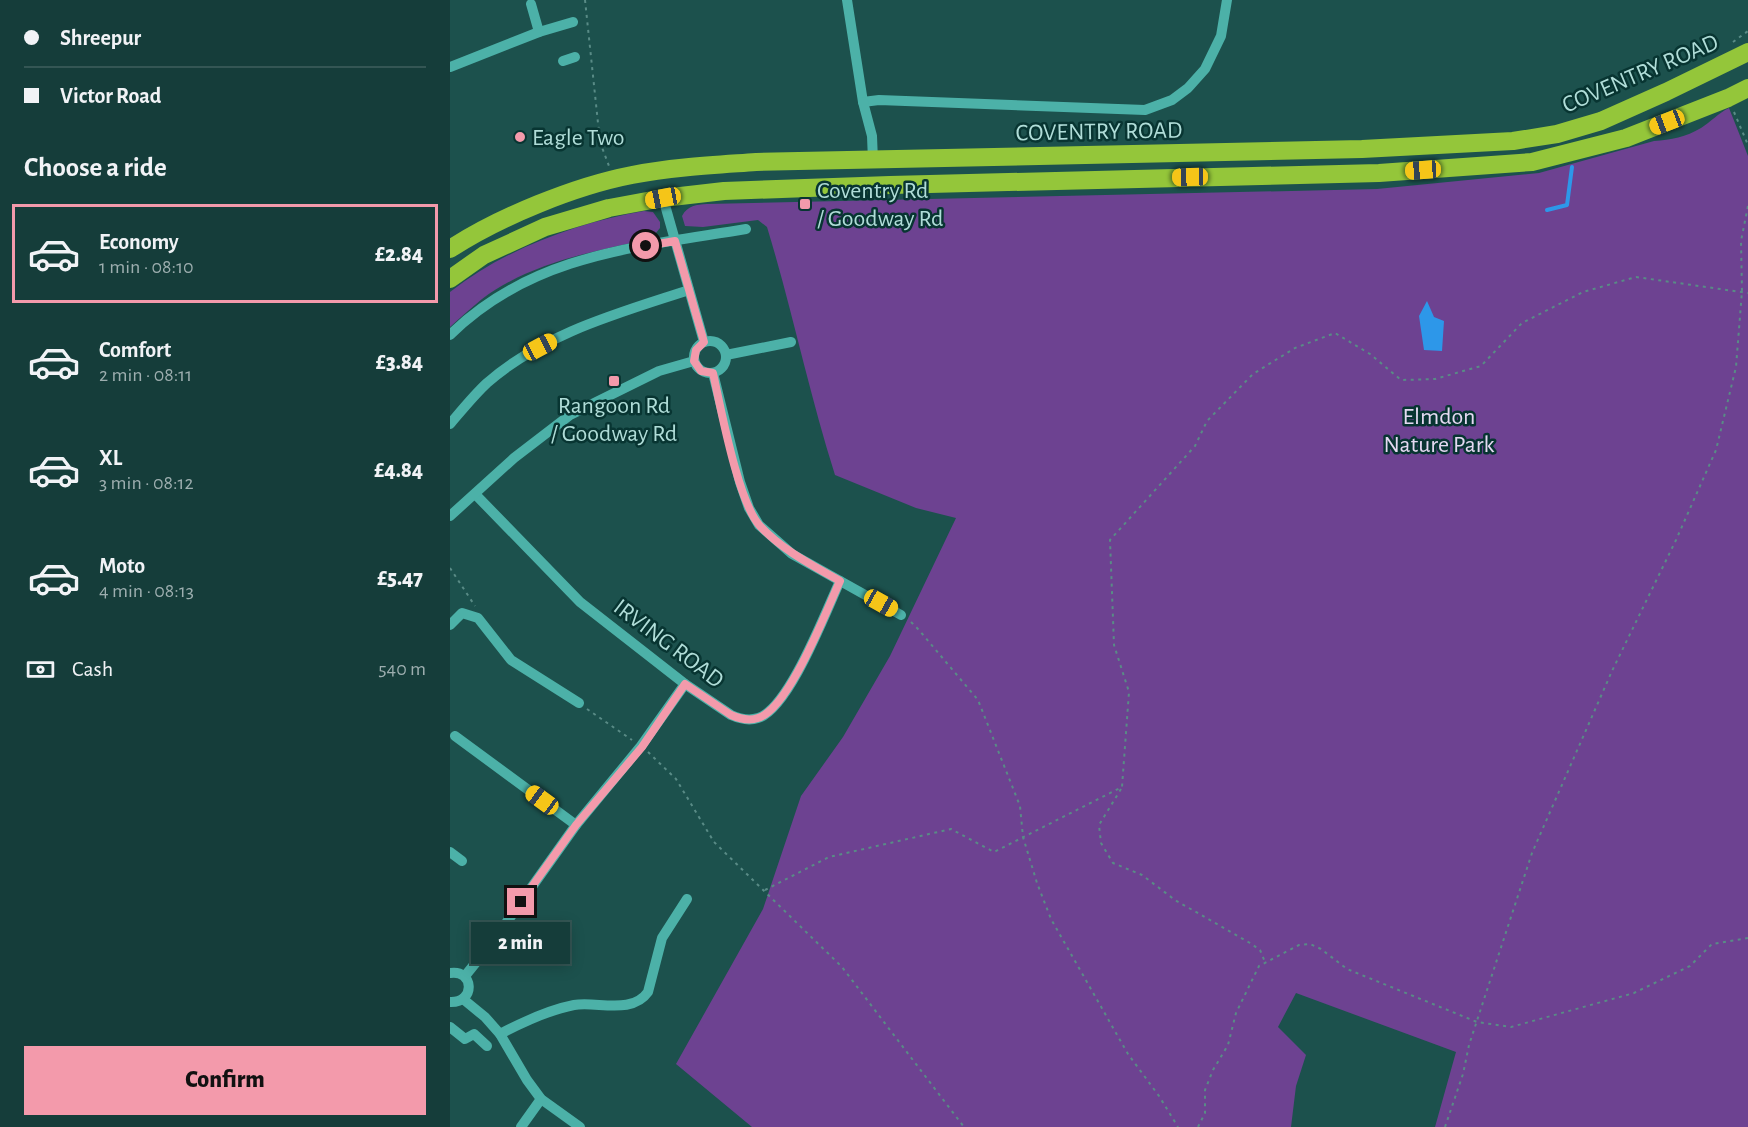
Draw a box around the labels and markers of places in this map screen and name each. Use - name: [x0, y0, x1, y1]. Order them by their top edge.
- place label: Eagle Two: [532, 126, 625, 150]
- marker: Eagle Two: [513, 130, 527, 144]
- place label: Coventry Rd / Goodway Rd: [817, 179, 943, 231]
- marker: Coventry Rd / Goodway Rd: [798, 197, 812, 211]
- marker: Rangoon Rd / Goodway Rd: [607, 374, 621, 388]
- place label: Rangoon Rd / Goodway Rd: [551, 394, 677, 446]

